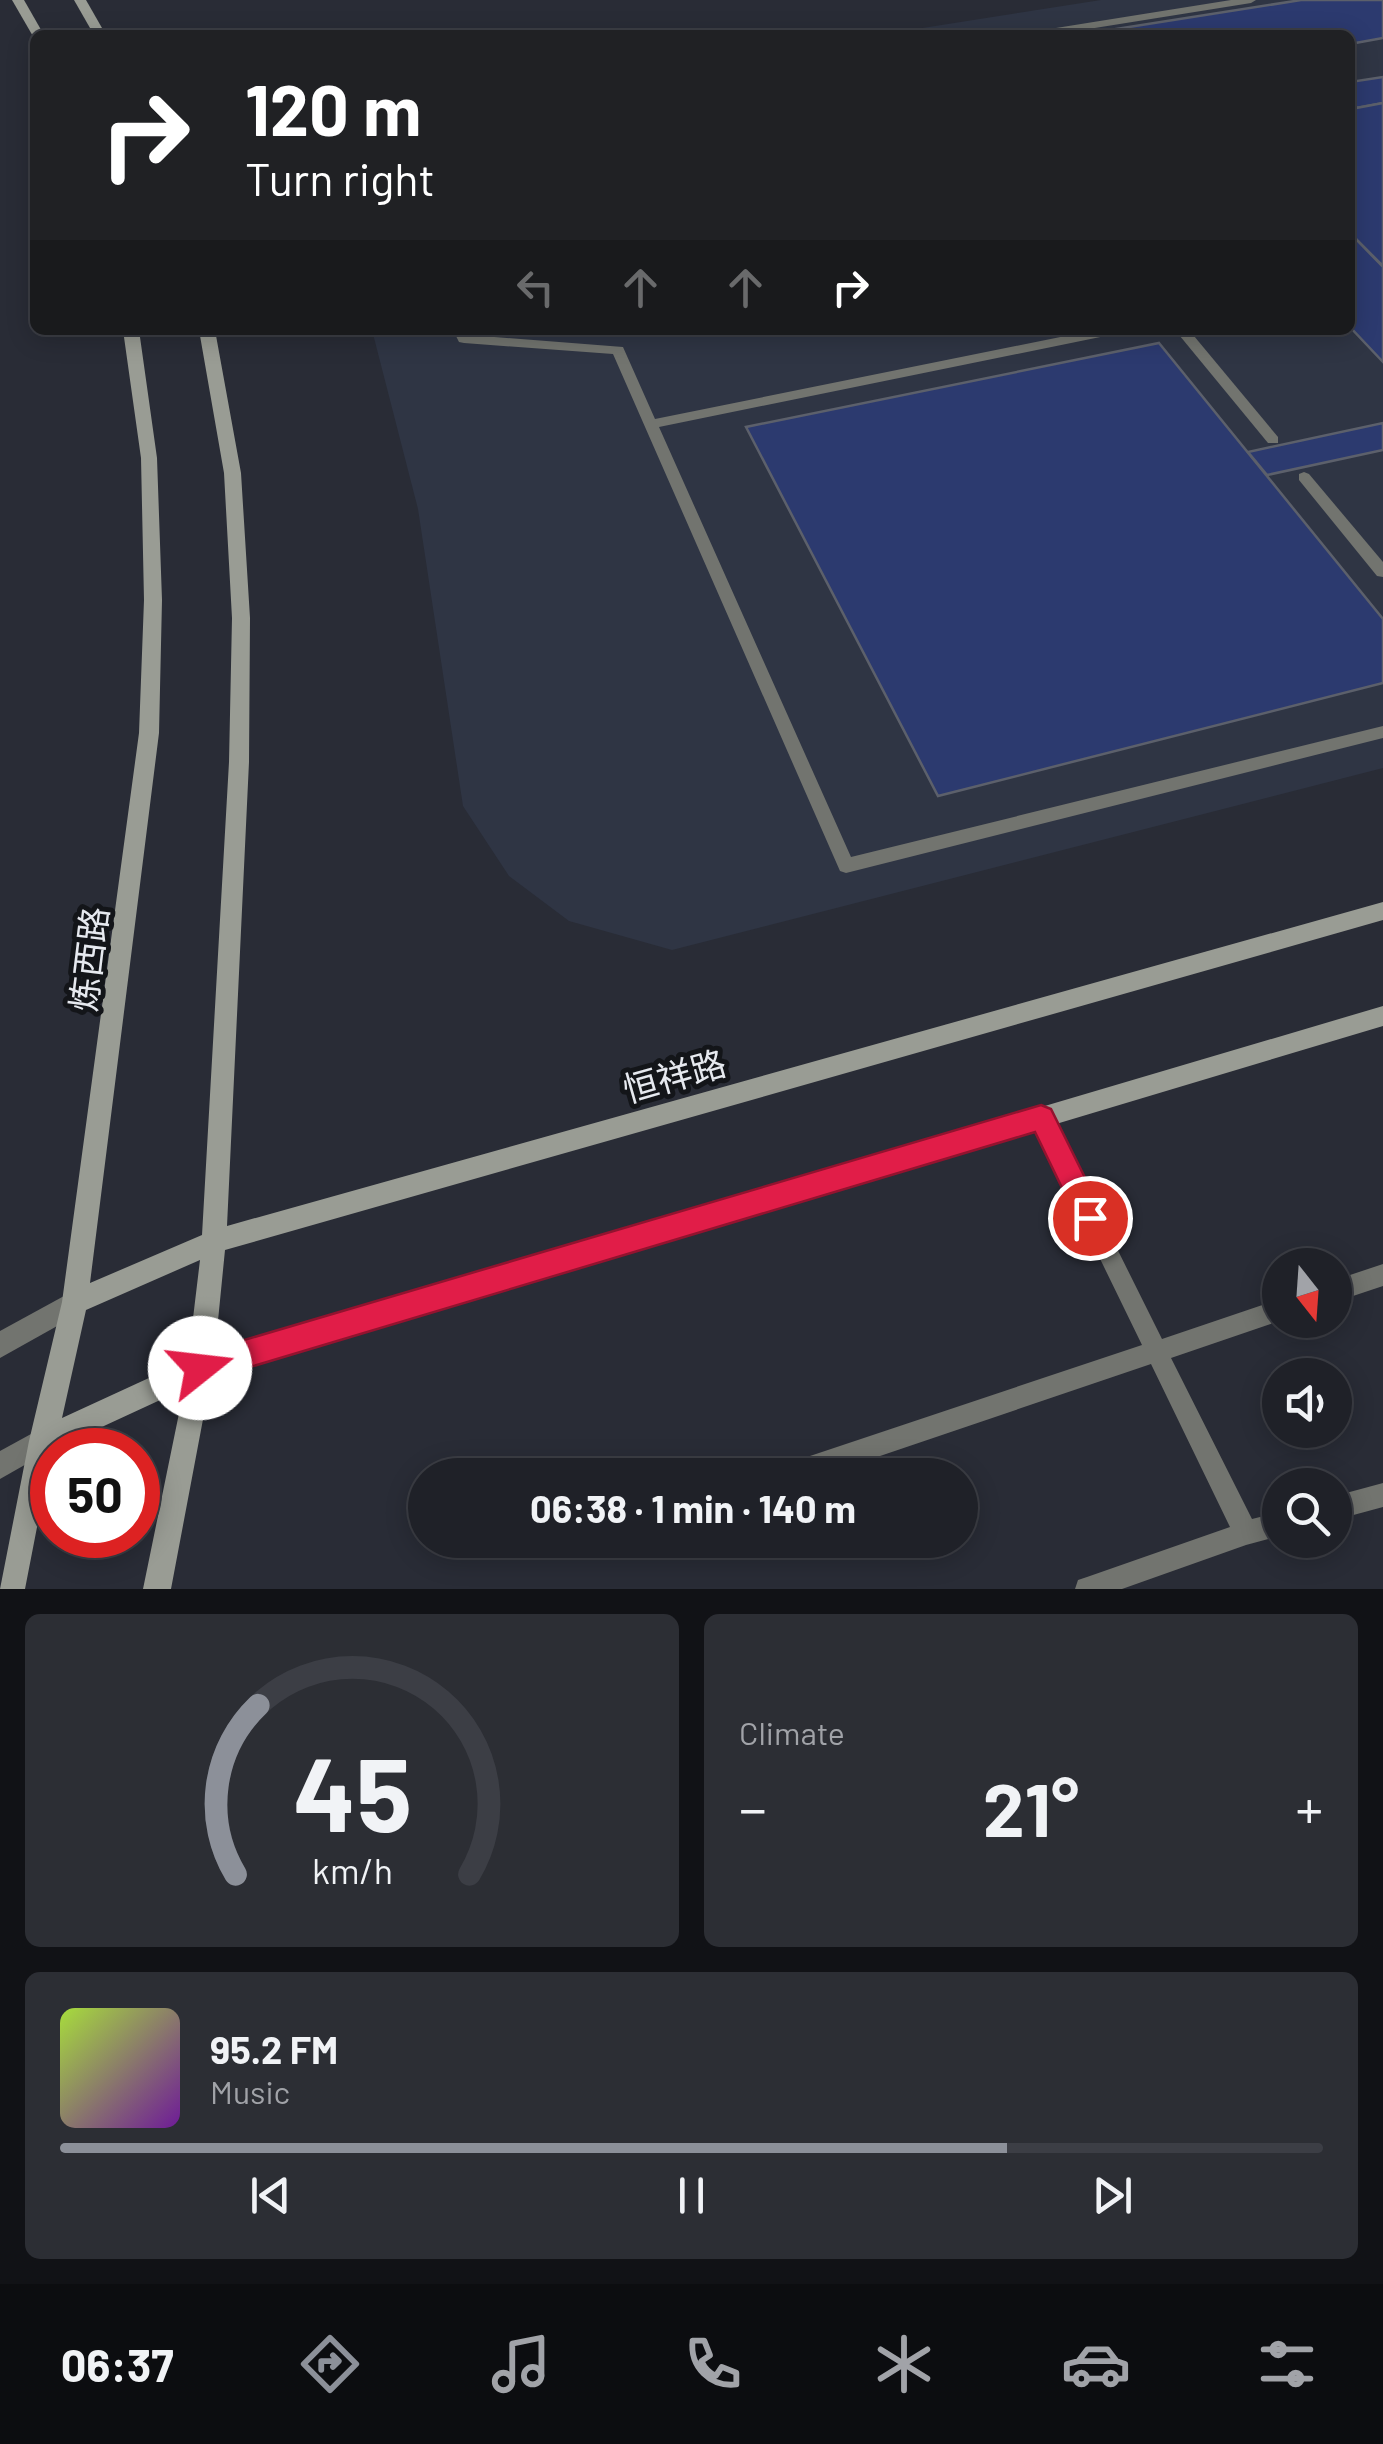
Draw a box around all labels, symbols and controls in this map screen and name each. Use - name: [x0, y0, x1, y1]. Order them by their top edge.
- text: 120 m: [245, 66, 421, 150]
- icon: right: [80, 70, 210, 200]
- text: Turn right: [245, 151, 435, 205]
- icon: left: [508, 260, 563, 315]
- icon: ahead: [613, 260, 668, 315]
- icon: ahead: [718, 260, 773, 315]
- icon: right: [823, 260, 878, 315]
- street label: 炼西路: [61, 904, 115, 1014]
- street label: 恒祥路: [618, 1040, 730, 1110]
- pin: [1048, 1176, 1133, 1261]
- icon: arrive: [1063, 1191, 1118, 1246]
- north arrow: [1262, 1248, 1352, 1338]
- map controls: [1262, 1248, 1352, 1558]
- position arrow: [148, 1316, 252, 1420]
- button: sound: [1262, 1358, 1352, 1448]
- speed limit sign: 50: [30, 1428, 160, 1558]
- button: search: [1262, 1468, 1352, 1558]
- text: 06:38 · 1 min · 140 m: [530, 1485, 856, 1531]
- text: Climate: [739, 1713, 845, 1751]
- text: 45: [293, 1728, 411, 1853]
- text: 21°: [983, 1762, 1079, 1852]
- text: −: [739, 1774, 767, 1840]
- text: +: [1295, 1774, 1323, 1840]
- text: km/h: [312, 1848, 392, 1891]
- text: 95.2 FM: [210, 2026, 338, 2072]
- text: Music: [210, 2072, 290, 2110]
- icon: previous: [243, 2168, 298, 2223]
- icon: pause: [664, 2168, 719, 2223]
- icon: next: [1085, 2168, 1140, 2223]
- icon: directions: [295, 2329, 365, 2399]
- icon: music: [486, 2329, 556, 2399]
- icon: phone: [678, 2329, 748, 2399]
- icon: climate: [869, 2329, 939, 2399]
- icon: car: [1061, 2329, 1131, 2399]
- icon: filters: [1252, 2329, 1322, 2399]
- text: 06:37: [61, 2337, 174, 2391]

